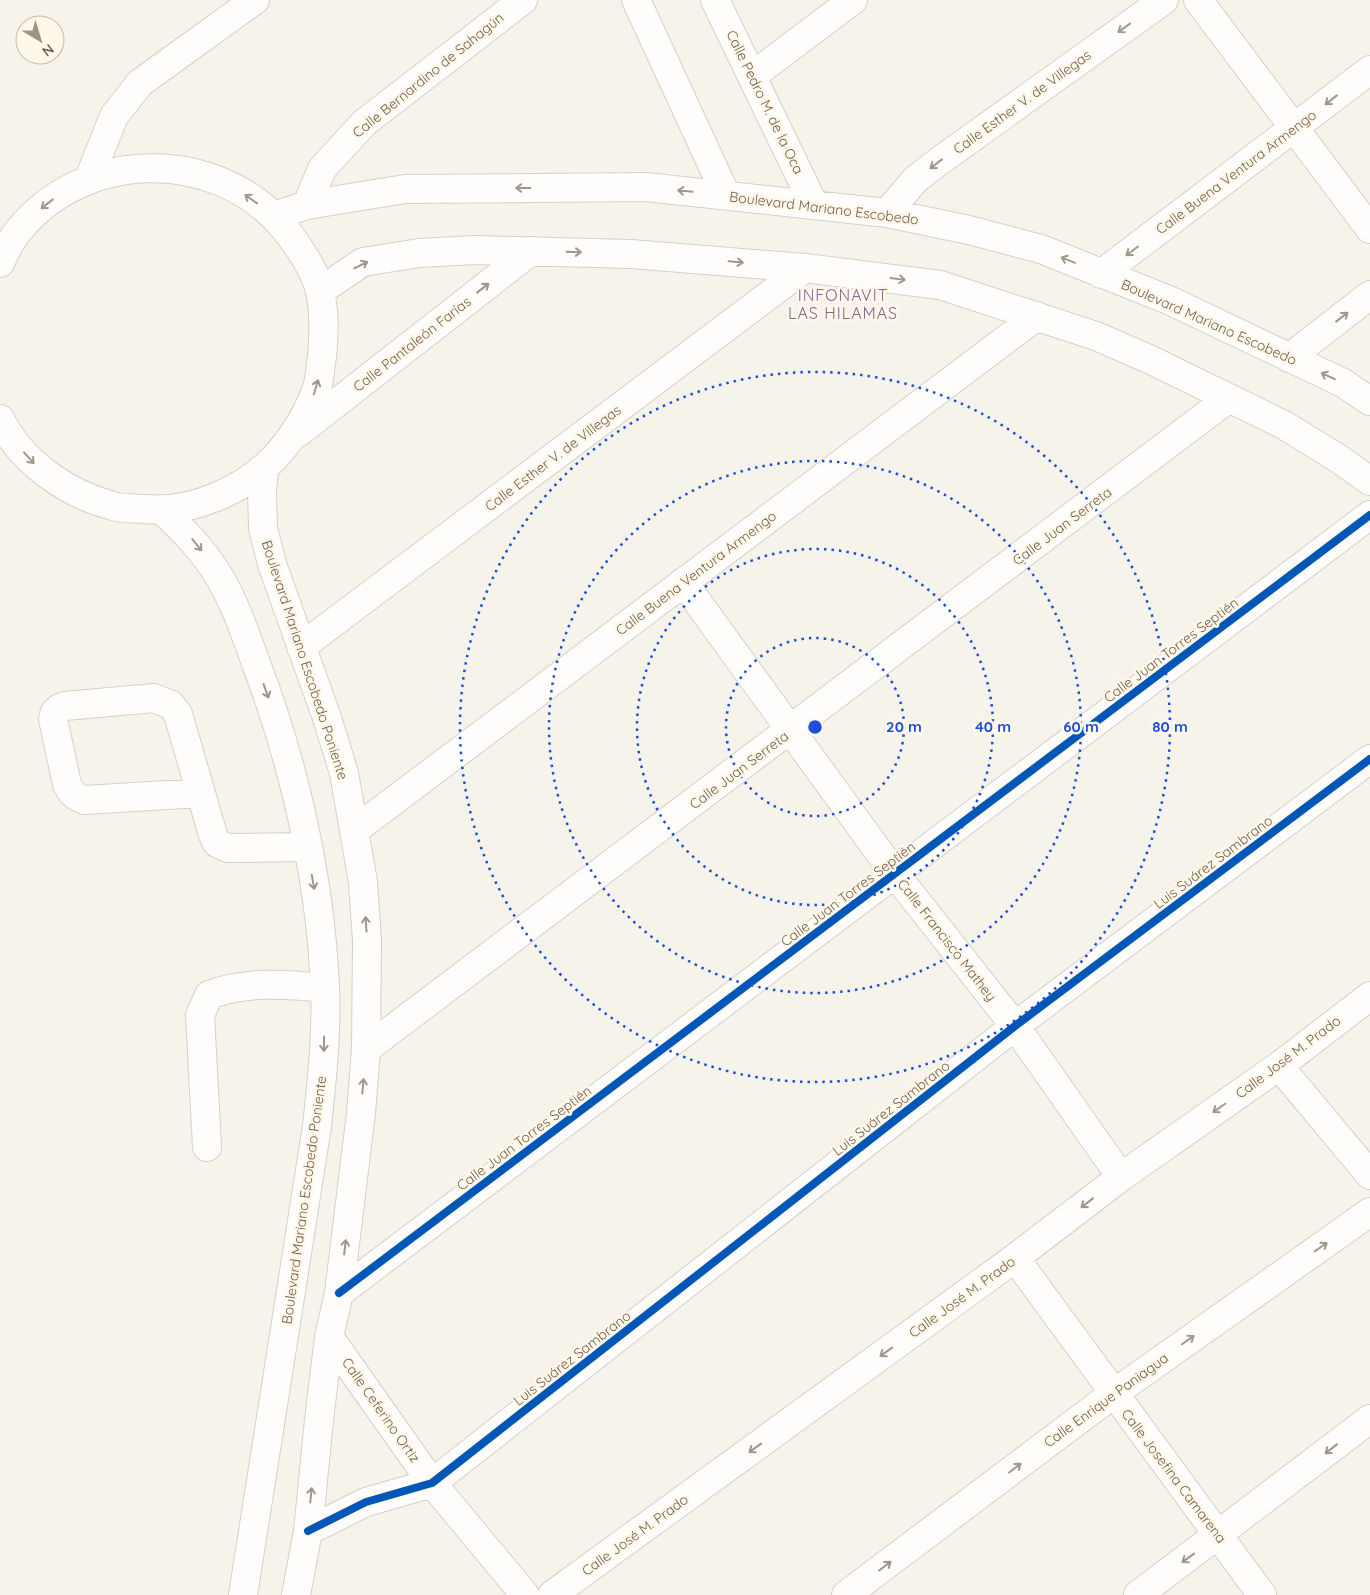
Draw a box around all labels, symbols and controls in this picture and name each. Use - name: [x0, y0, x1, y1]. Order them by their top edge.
- street label: Calle Bernardino de Sahagún: [349, 8, 507, 142]
- north arrow: [15, 15, 65, 65]
- one-way arrow: [1118, 23, 1132, 33]
- street label: Calle Pedro M. de la Oca: [722, 27, 808, 177]
- text: N: [38, 40, 58, 61]
- street label: Calle Esther V. de Villegas: [950, 46, 1094, 158]
- one-way arrow: [1325, 95, 1338, 106]
- street label: Calle Buena Ventura Armengo: [1152, 106, 1320, 238]
- one-way arrow: [929, 159, 943, 169]
- one-way arrow: [515, 183, 532, 193]
- one-way arrow: [678, 186, 694, 196]
- street label: Boulevard Mariano Escobedo: [728, 187, 920, 229]
- one-way arrow: [244, 194, 258, 204]
- one-way arrow: [40, 199, 54, 209]
- one-way arrow: [1126, 245, 1139, 256]
- one-way arrow: [566, 247, 582, 257]
- one-way arrow: [1061, 255, 1076, 264]
- one-way arrow: [728, 257, 744, 267]
- one-way arrow: [353, 259, 368, 269]
- one-way arrow: [890, 275, 906, 285]
- street label: Boulevard Mariano Escobedo: [1118, 275, 1300, 369]
- one-way arrow: [476, 283, 490, 293]
- district label: INFONAVIT LAS HILAMAS: [788, 285, 898, 323]
- street label: Calle Pantaleón Farías: [349, 292, 475, 396]
- one-way arrow: [1335, 312, 1348, 323]
- one-way arrow: [1321, 371, 1336, 380]
- one-way arrow: [312, 379, 322, 395]
- street label: Calle Esther V. de Villegas: [481, 401, 625, 515]
- one-way arrow: [23, 451, 35, 464]
- street label: Calle Juan Serreta: [1009, 483, 1115, 569]
- street label: Calle Buena Ventura Armengo: [612, 507, 780, 639]
- one-way arrow: [191, 538, 202, 551]
- street label: Boulevard Mariano Escobedo Poniente: [258, 538, 352, 782]
- street label: Calle Juan Torres Septién: [1100, 593, 1242, 707]
- one-way arrow: [263, 683, 272, 698]
- text: 20 m: [886, 717, 922, 736]
- text: 40 m: [975, 717, 1011, 736]
- text: 60 m: [1063, 717, 1099, 736]
- text: 80 m: [1152, 717, 1188, 736]
- centre of rings: [806, 718, 824, 736]
- street label: Calle Juan Serreta: [686, 727, 792, 813]
- street label: Luis Suárez Sambrano: [1150, 811, 1276, 913]
- street label: Calle Juan Torres Septién: [777, 837, 919, 951]
- one-way arrow: [308, 874, 318, 890]
- street label: Calle Francisco Mathey: [894, 875, 1000, 1005]
- one-way arrow: [362, 916, 371, 932]
- street label: Calle José M. Prado: [1232, 1011, 1344, 1103]
- one-way arrow: [319, 1036, 328, 1052]
- street label: Luis Suárez Sambrano: [829, 1056, 953, 1160]
- street label: Boulevard Mariano Escobedo Poniente: [278, 1075, 330, 1325]
- one-way arrow: [358, 1078, 368, 1094]
- street label: Calle Juan Torres Septién: [453, 1081, 595, 1195]
- one-way arrow: [1212, 1103, 1226, 1113]
- one-way arrow: [1081, 1198, 1094, 1209]
- one-way arrow: [340, 1240, 350, 1256]
- one-way arrow: [1314, 1242, 1328, 1252]
- street label: Calle José M. Prado: [905, 1252, 1019, 1342]
- street label: Luis Suárez Sambrano: [510, 1306, 634, 1410]
- one-way arrow: [1181, 1335, 1194, 1346]
- one-way arrow: [879, 1347, 893, 1357]
- street label: Calle Enrique Paniagua: [1040, 1349, 1172, 1451]
- street label: Calle Ceferino Ortiz: [338, 1354, 424, 1466]
- street label: Calle Josefina Camarena: [1118, 1405, 1230, 1547]
- one-way arrow: [748, 1443, 762, 1453]
- one-way arrow: [1325, 1443, 1338, 1454]
- one-way arrow: [1008, 1462, 1021, 1473]
- one-way arrow: [307, 1487, 316, 1503]
- street label: Calle José M. Prado: [578, 1490, 692, 1580]
- one-way arrow: [1181, 1553, 1195, 1563]
- one-way arrow: [878, 1560, 891, 1571]

